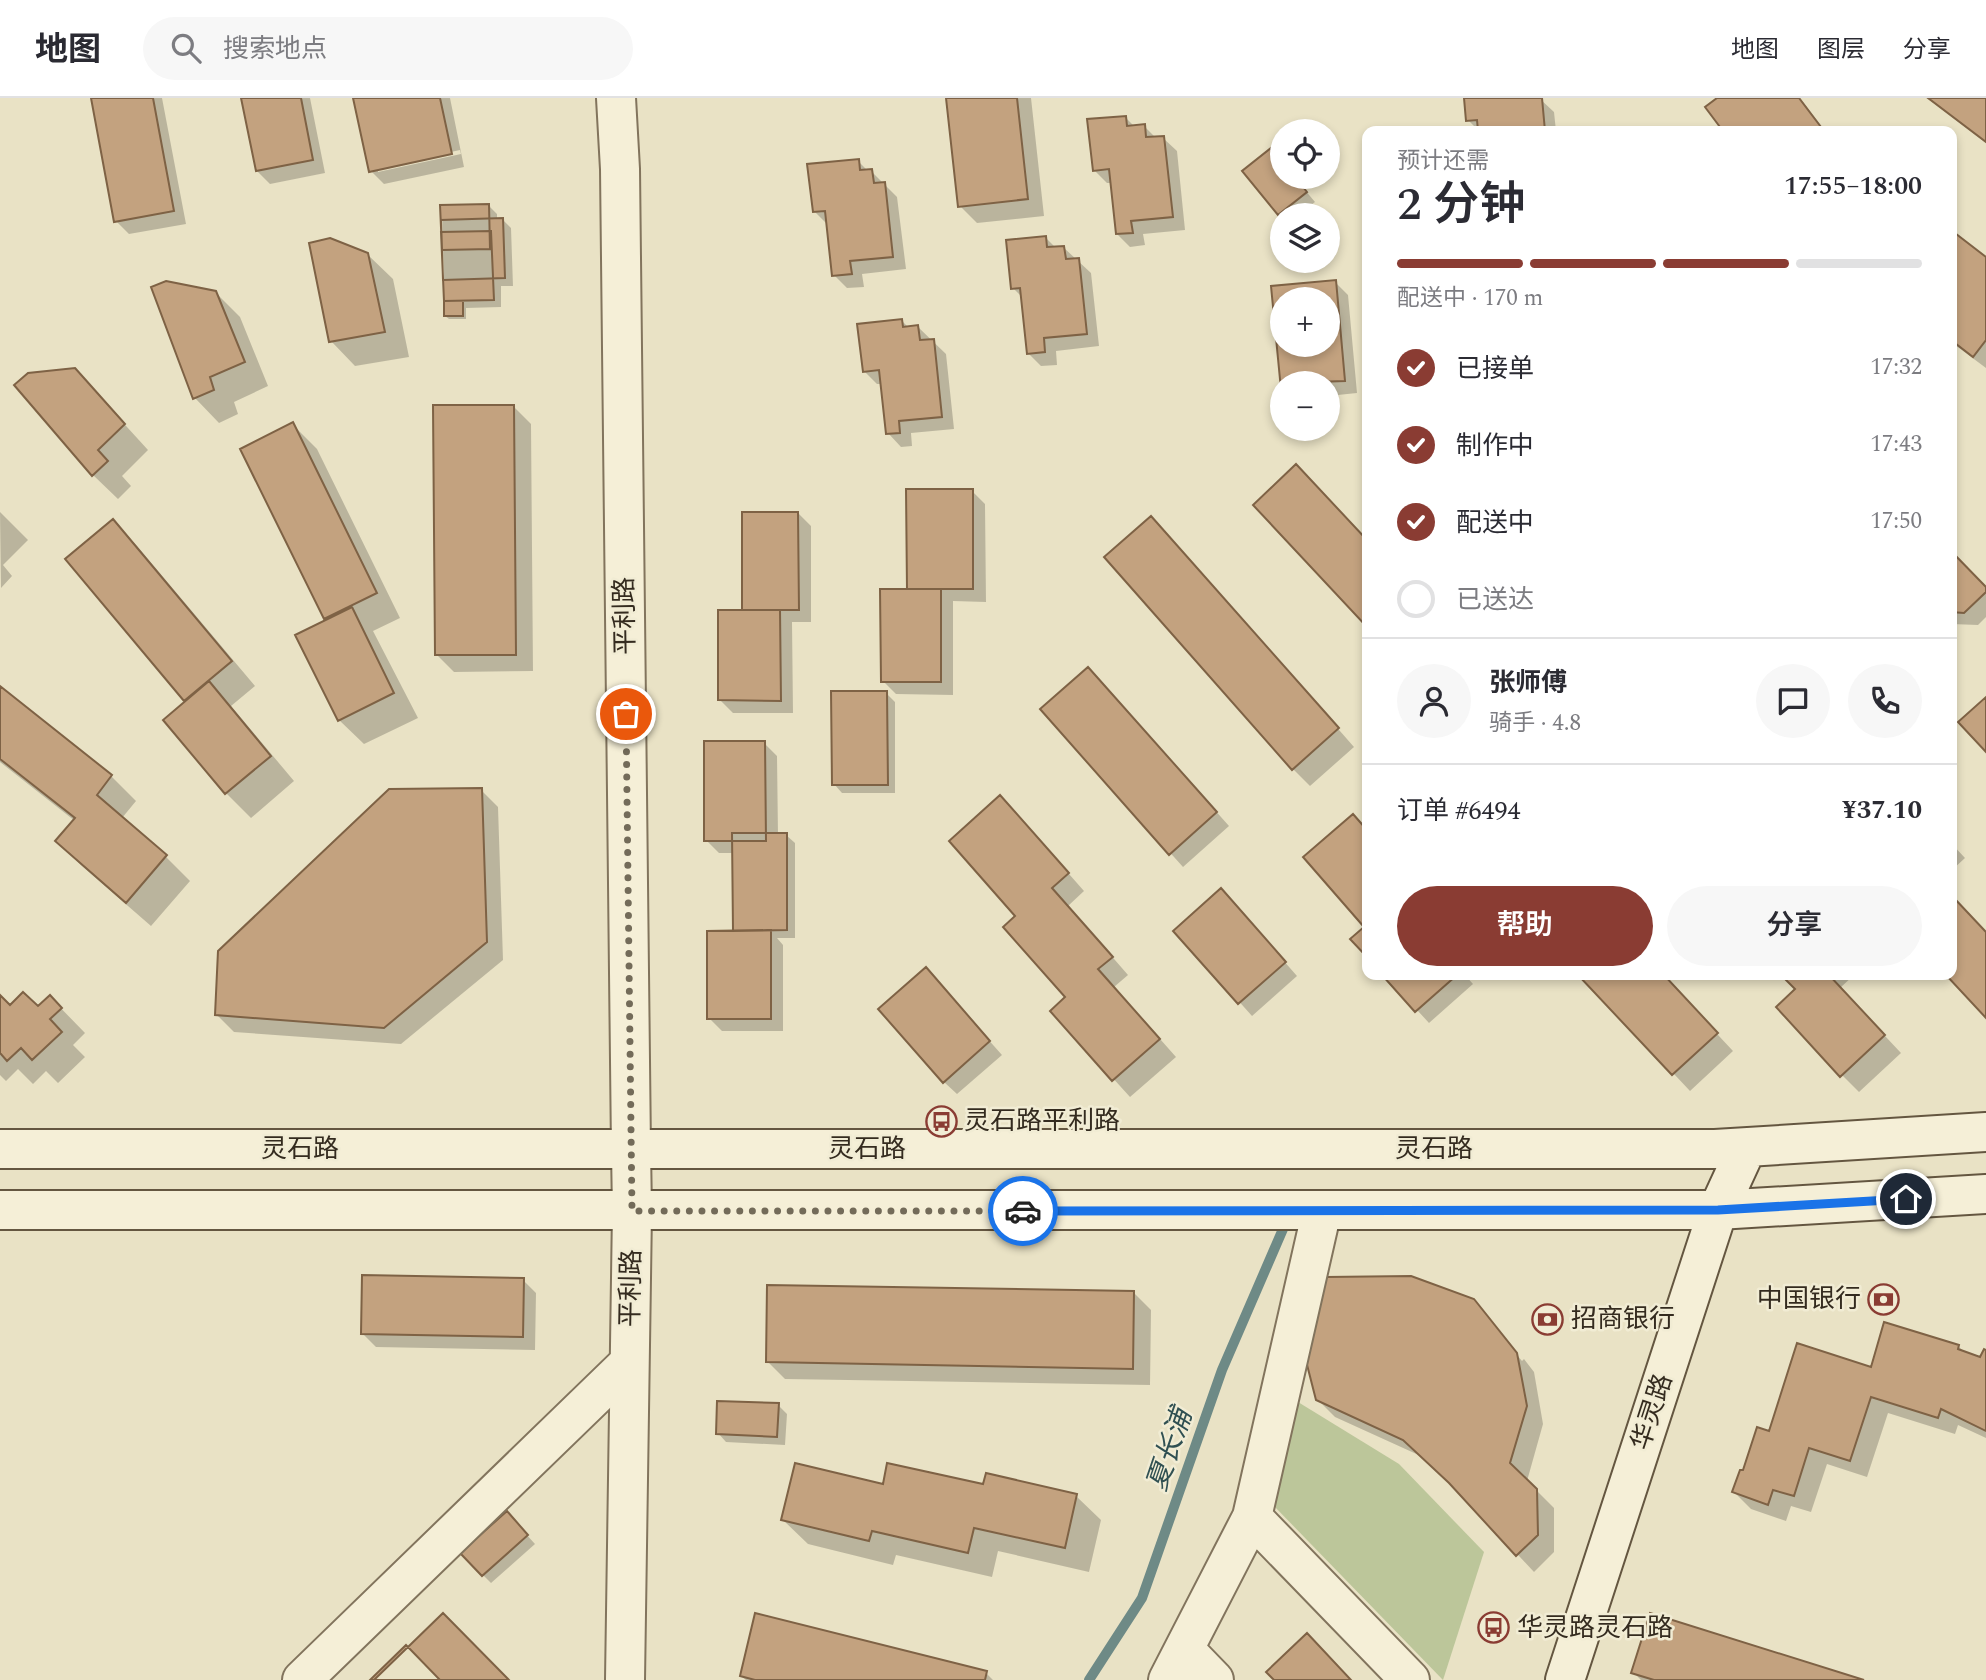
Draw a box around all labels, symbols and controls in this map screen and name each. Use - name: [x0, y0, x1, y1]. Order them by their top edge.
- search box: [143, 17, 633, 80]
- text: 地图: [35, 25, 101, 75]
- icon: search: [167, 29, 205, 67]
- text: 搜索地点: [223, 29, 327, 69]
- text: 地图: [1731, 32, 1779, 68]
- text: 图层: [1817, 32, 1865, 68]
- text: 分享: [1903, 32, 1951, 68]
- map controls: [1270, 119, 1340, 441]
- button: locate: [1270, 119, 1340, 189]
- text: 预计还需: [1397, 144, 1489, 179]
- text: 17:55–18:00: [1784, 166, 1922, 206]
- text: 2 分钟: [1397, 170, 1525, 240]
- button: layers: [1270, 203, 1340, 273]
- text: 配送中 · 170 m: [1397, 281, 1543, 316]
- button: +: [1270, 287, 1340, 357]
- icon: check: [1397, 349, 1435, 387]
- text: 已接单: [1456, 349, 1534, 389]
- text: 17:32: [1870, 350, 1922, 385]
- button: −: [1270, 371, 1340, 441]
- icon: check: [1397, 426, 1435, 464]
- text: 制作中: [1456, 426, 1534, 466]
- text: 17:43: [1870, 427, 1922, 462]
- icon: check: [1397, 503, 1435, 541]
- text: 配送中: [1456, 503, 1534, 543]
- text: 17:50: [1870, 504, 1922, 539]
- street label: 平利路: [604, 577, 646, 655]
- text: 已送达: [1456, 580, 1534, 620]
- text: 张师傅: [1489, 663, 1567, 703]
- button: person: [1397, 664, 1471, 738]
- button: chat: [1756, 664, 1830, 738]
- button: phone: [1848, 664, 1922, 738]
- pin: [596, 684, 656, 744]
- icon: bag: [607, 695, 645, 733]
- text: 骑手 · 4.8: [1489, 706, 1581, 741]
- text: ¥37.10: [1842, 790, 1922, 830]
- text: 订单 #6494: [1397, 791, 1521, 831]
- button: 帮助: [1397, 886, 1653, 966]
- button: 分享: [1667, 886, 1922, 966]
- place label: 灵石路平利路: [964, 1101, 1120, 1141]
- bus stop icon: 灵石路平利路: [924, 1104, 958, 1138]
- street label: 灵石路: [261, 1129, 339, 1169]
- street label: 灵石路: [828, 1129, 906, 1169]
- street label: 灵石路: [1395, 1129, 1473, 1169]
- pin: [1876, 1169, 1936, 1229]
- courier: [988, 1176, 1058, 1246]
- icon: home: [1887, 1180, 1925, 1218]
- icon: car: [1004, 1192, 1042, 1230]
- street label: 平利路: [610, 1249, 652, 1327]
- place label: 中国银行: [1757, 1279, 1861, 1319]
- bank icon: 中国银行: [1867, 1282, 1901, 1316]
- place label: 招商银行: [1571, 1299, 1675, 1339]
- bank icon: 招商银行: [1531, 1302, 1565, 1336]
- street label: 华灵路: [1621, 1369, 1683, 1455]
- water label: 夏长浦: [1136, 1400, 1205, 1497]
- place label: 华灵路灵石路: [1517, 1608, 1673, 1648]
- bus stop icon: 华灵路灵石路: [1477, 1611, 1511, 1645]

